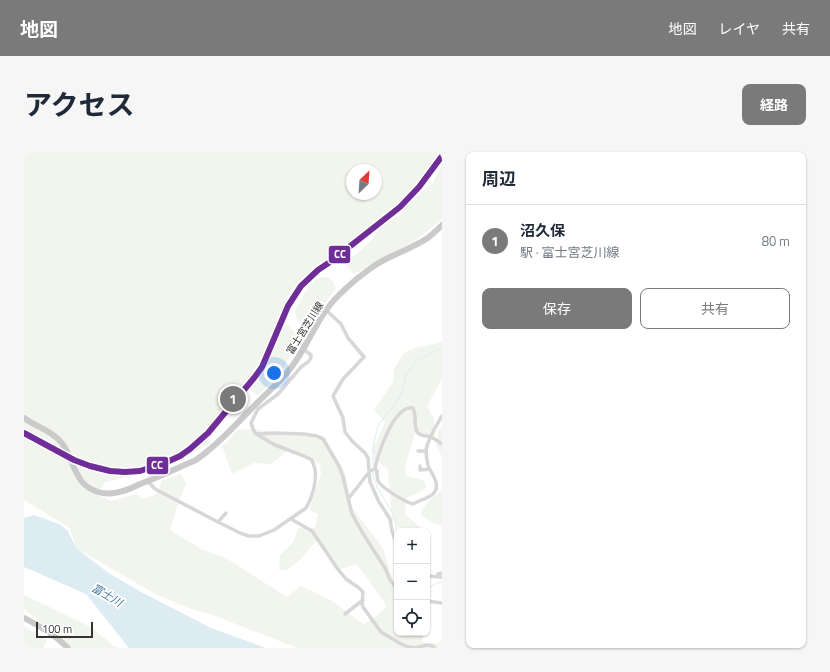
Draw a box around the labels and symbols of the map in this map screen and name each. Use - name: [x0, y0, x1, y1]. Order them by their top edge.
- north arrow: [346, 164, 382, 200]
- line badge: CC: [328, 245, 351, 264]
- text: CC: [334, 246, 346, 262]
- street label: 富士宮芝川線: [283, 299, 327, 357]
- your location: [264, 363, 284, 383]
- pin: 1: [220, 384, 246, 414]
- line badge: CC: [146, 456, 169, 475]
- text: CC: [151, 457, 163, 473]
- water label: 富士川: [89, 580, 126, 611]
- scale bar: [36, 620, 93, 639]

